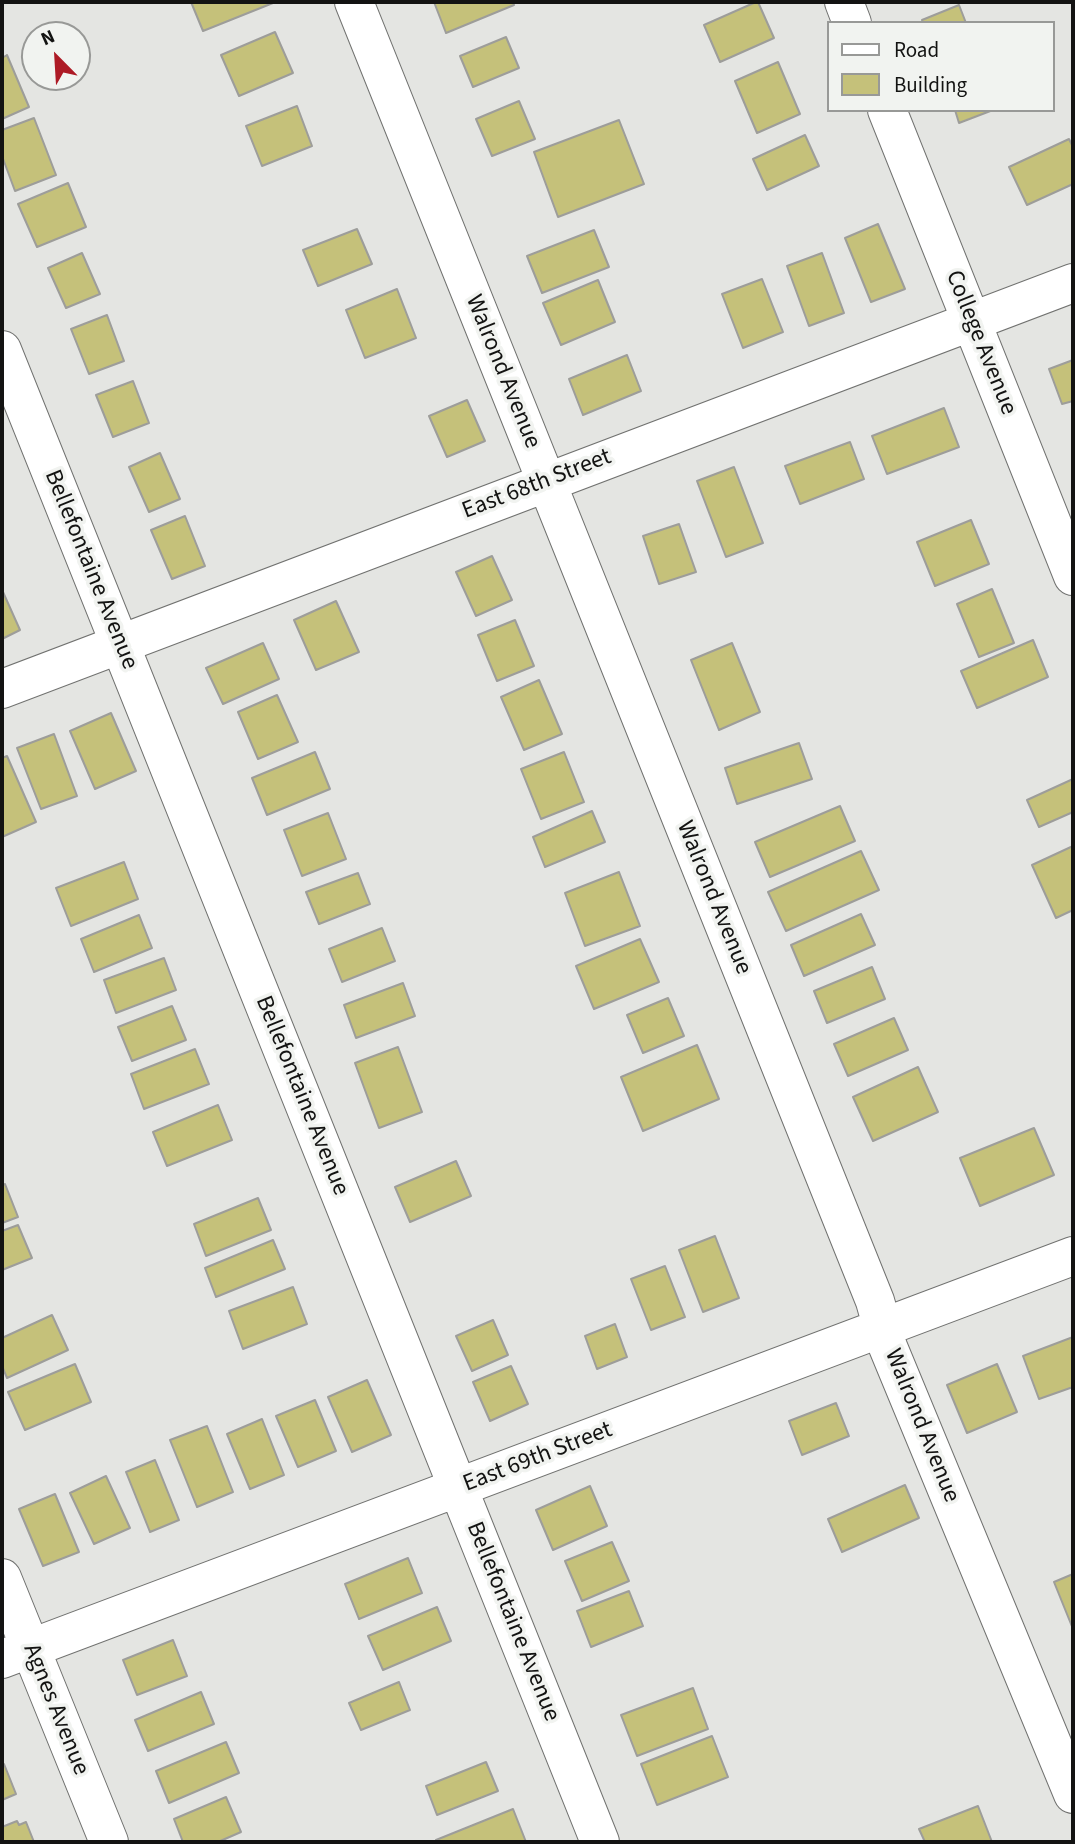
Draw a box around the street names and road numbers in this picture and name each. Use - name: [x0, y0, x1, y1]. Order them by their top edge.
- street label: College Avenue: [938, 267, 1022, 419]
- street label: Walrond Avenue: [458, 291, 546, 453]
- street label: East 68th Street: [458, 443, 616, 527]
- street label: Bellefontaine Avenue: [37, 466, 143, 674]
- street label: Walrond Avenue: [669, 817, 757, 979]
- street label: Bellefontaine Avenue: [248, 992, 354, 1200]
- street label: Walrond Avenue: [877, 1345, 965, 1507]
- street label: East 69th Street: [459, 1416, 617, 1500]
- street label: Bellefontaine Avenue: [459, 1518, 565, 1726]
- street label: Agnes Avenue: [16, 1640, 94, 1780]

